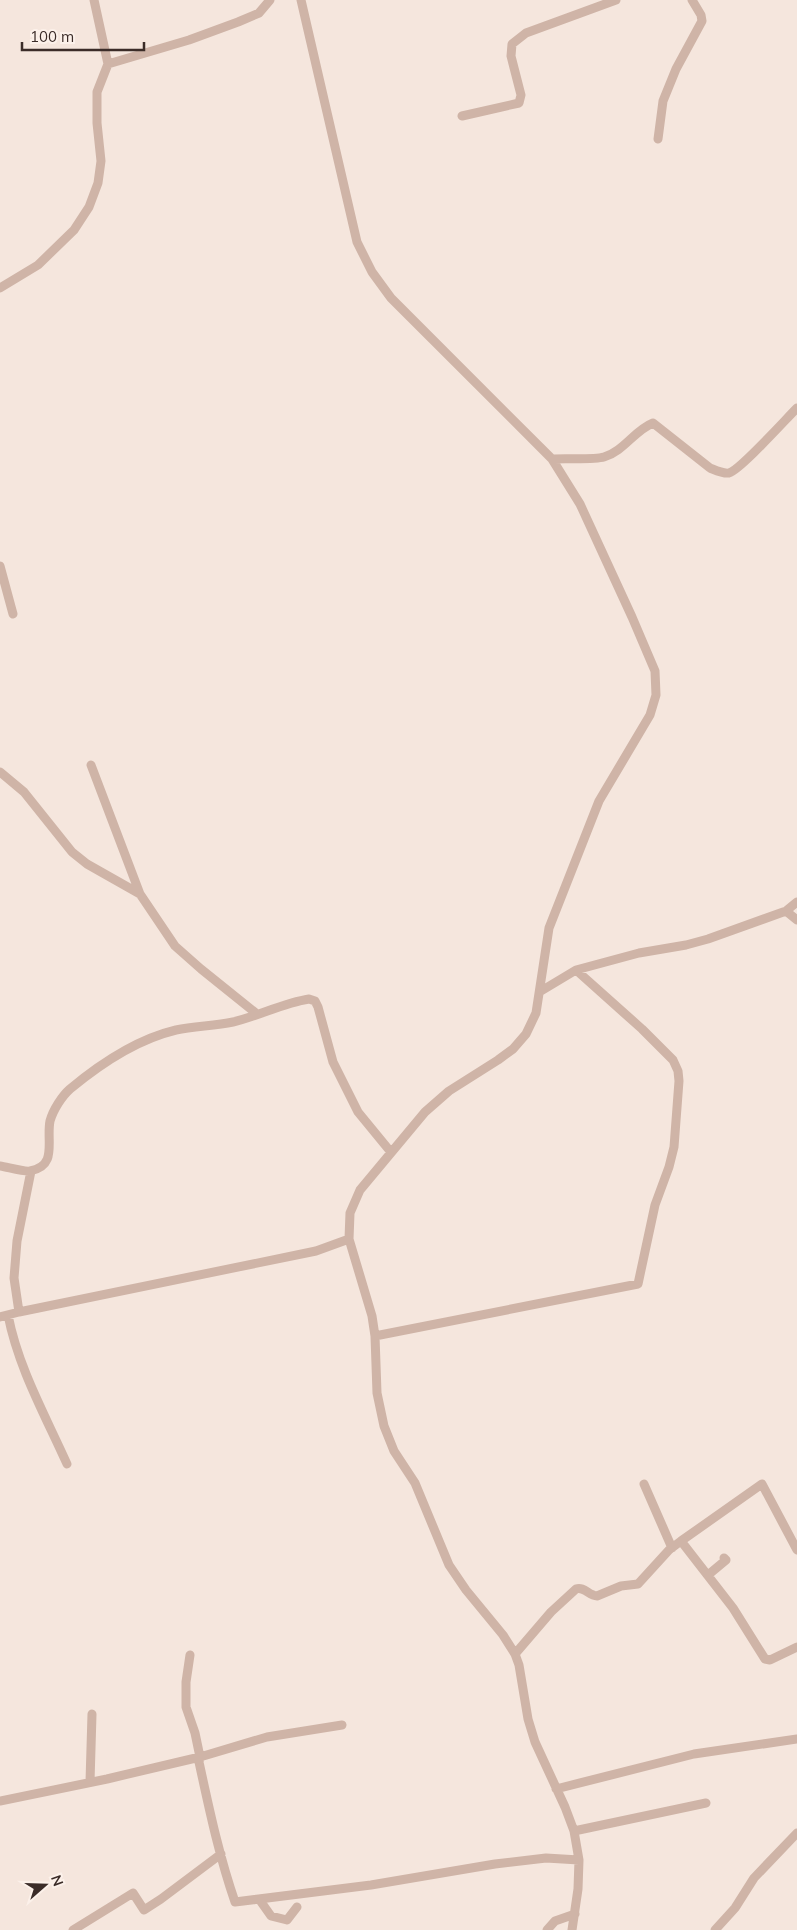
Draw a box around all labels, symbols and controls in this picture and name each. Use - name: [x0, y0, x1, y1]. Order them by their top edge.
- scale bar: [22, 20, 145, 52]
- text: 100 m: [30, 27, 74, 46]
- north arrow: [20, 1860, 70, 1910]
- text: N: [47, 1873, 67, 1889]

